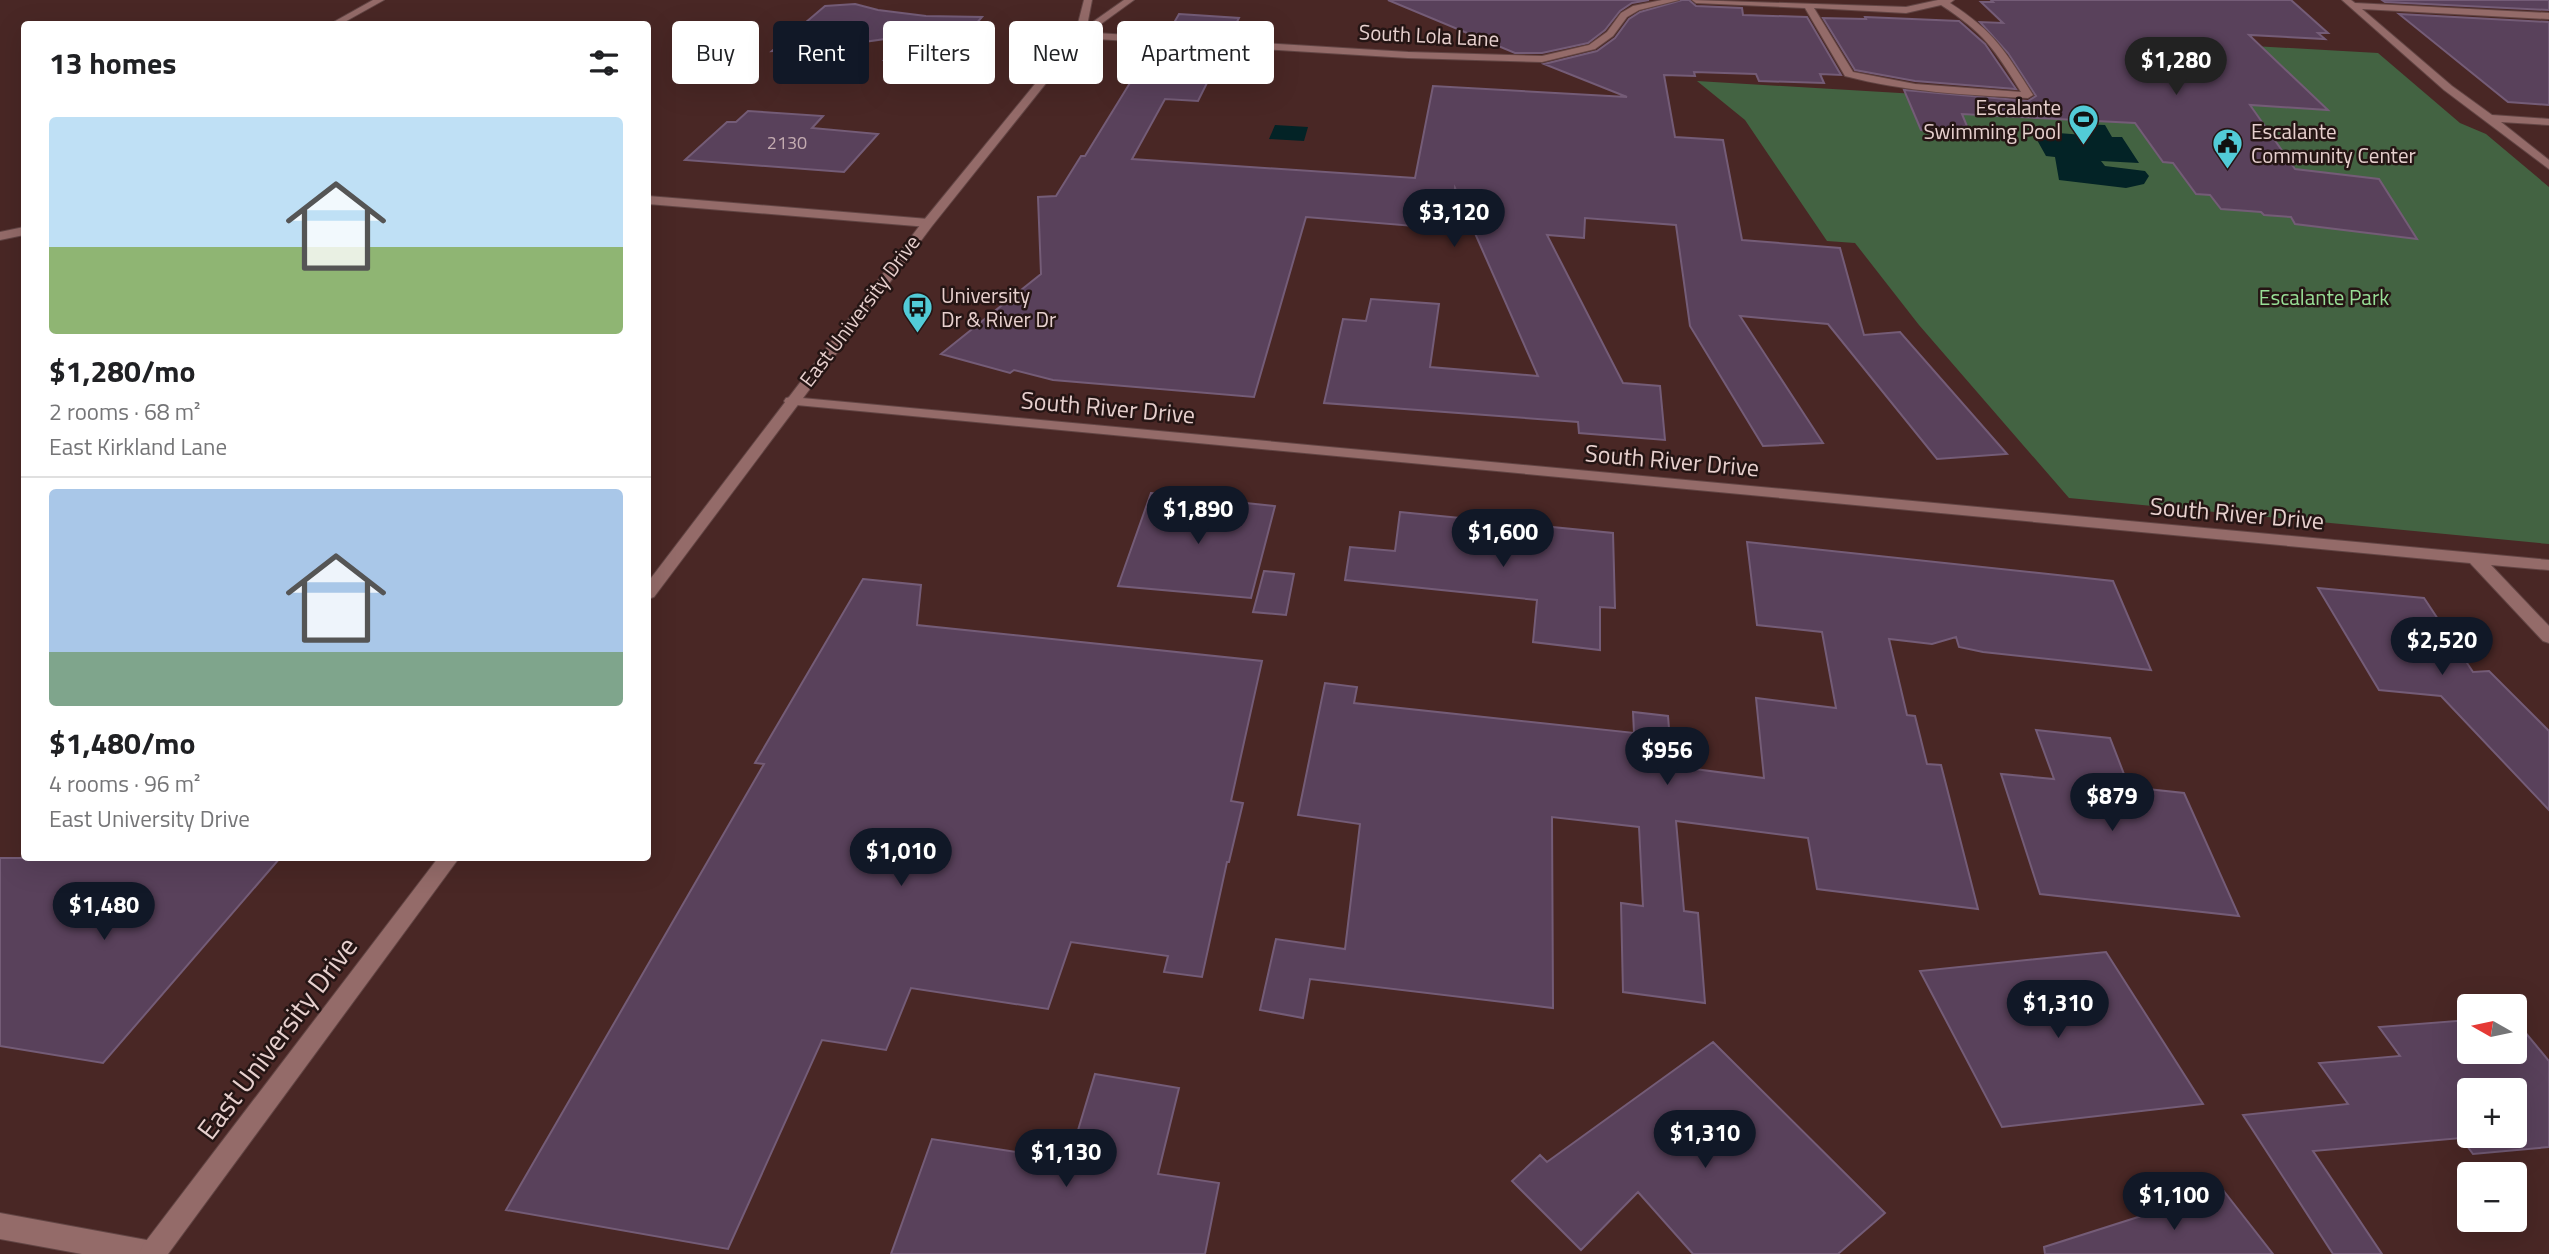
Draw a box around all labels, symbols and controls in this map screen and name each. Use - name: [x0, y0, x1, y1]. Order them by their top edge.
- street label: South Lola Lane: [1358, 15, 1500, 55]
- chip: Buy: [672, 21, 759, 84]
- chip: Rent: [773, 21, 869, 84]
- chip: Filters: [883, 21, 995, 84]
- chip: New: [1009, 21, 1103, 84]
- chip: Apartment: [1117, 21, 1274, 84]
- pin: $1,280: [2119, 38, 2233, 97]
- text: 13 homes: [49, 40, 176, 86]
- text: $1,280: [2141, 42, 2211, 77]
- icon: filters: [585, 44, 623, 82]
- place label: Escalante Swimming Pool: [1923, 91, 2061, 147]
- sports icon: Escalante Swimming Pool: [2067, 103, 2101, 147]
- place label: Escalante Community Center: [2251, 115, 2416, 171]
- public building icon: Escalante Community Center: [2211, 127, 2245, 171]
- house number: 2130: [767, 129, 807, 156]
- icon: home: [273, 163, 399, 289]
- pin: $3,120: [1397, 190, 1511, 249]
- text: $3,120: [1419, 194, 1489, 229]
- street label: East University Drive: [791, 227, 927, 393]
- place label: University Dr & River Dr: [941, 279, 1056, 335]
- park label: Escalante Park: [2259, 281, 2389, 313]
- bus stop icon: University Dr & River Dr: [901, 291, 935, 335]
- text: $1,280/mo: [49, 348, 195, 394]
- street label: South River Drive: [1020, 381, 1197, 433]
- text: 2 rooms · 68 m²: [49, 394, 200, 429]
- text: East Kirkland Lane: [49, 429, 227, 464]
- street label: South River Drive: [1584, 434, 1761, 486]
- pin: $1,890: [1141, 486, 1255, 546]
- street label: South River Drive: [2149, 487, 2326, 539]
- text: $1,890: [1163, 491, 1233, 526]
- pin: $1,600: [1446, 510, 1560, 569]
- text: $1,600: [1468, 514, 1538, 549]
- icon: home: [273, 535, 399, 661]
- pin: $2,520: [2385, 618, 2499, 677]
- text: $2,520: [2407, 622, 2477, 657]
- text: $1,480/mo: [49, 720, 195, 766]
- pin: $956: [1626, 728, 1708, 787]
- text: $956: [1641, 732, 1693, 767]
- text: 4 rooms · 96 m²: [49, 766, 200, 801]
- pin: $879: [2071, 774, 2153, 833]
- text: $879: [2086, 778, 2138, 813]
- text: East University Drive: [49, 801, 250, 836]
- pin: $1,010: [844, 828, 958, 888]
- text: $1,010: [866, 833, 936, 868]
- pin: $1,480: [47, 883, 161, 942]
- text: $1,480: [69, 887, 139, 922]
- street label: East University Drive: [186, 927, 367, 1148]
- pin: $1,310: [2001, 981, 2115, 1040]
- text: $1,310: [2023, 985, 2093, 1020]
- north arrow: [2457, 994, 2527, 1064]
- map controls: [2457, 994, 2527, 1232]
- button: +: [2457, 1078, 2527, 1148]
- pin: $1,310: [1648, 1110, 1762, 1170]
- text: $1,310: [1670, 1115, 1740, 1150]
- pin: $1,130: [1009, 1130, 1123, 1189]
- text: $1,130: [1031, 1134, 1101, 1169]
- button: −: [2457, 1162, 2527, 1232]
- pin: $1,100: [2117, 1172, 2231, 1232]
- text: $1,100: [2139, 1177, 2209, 1212]

